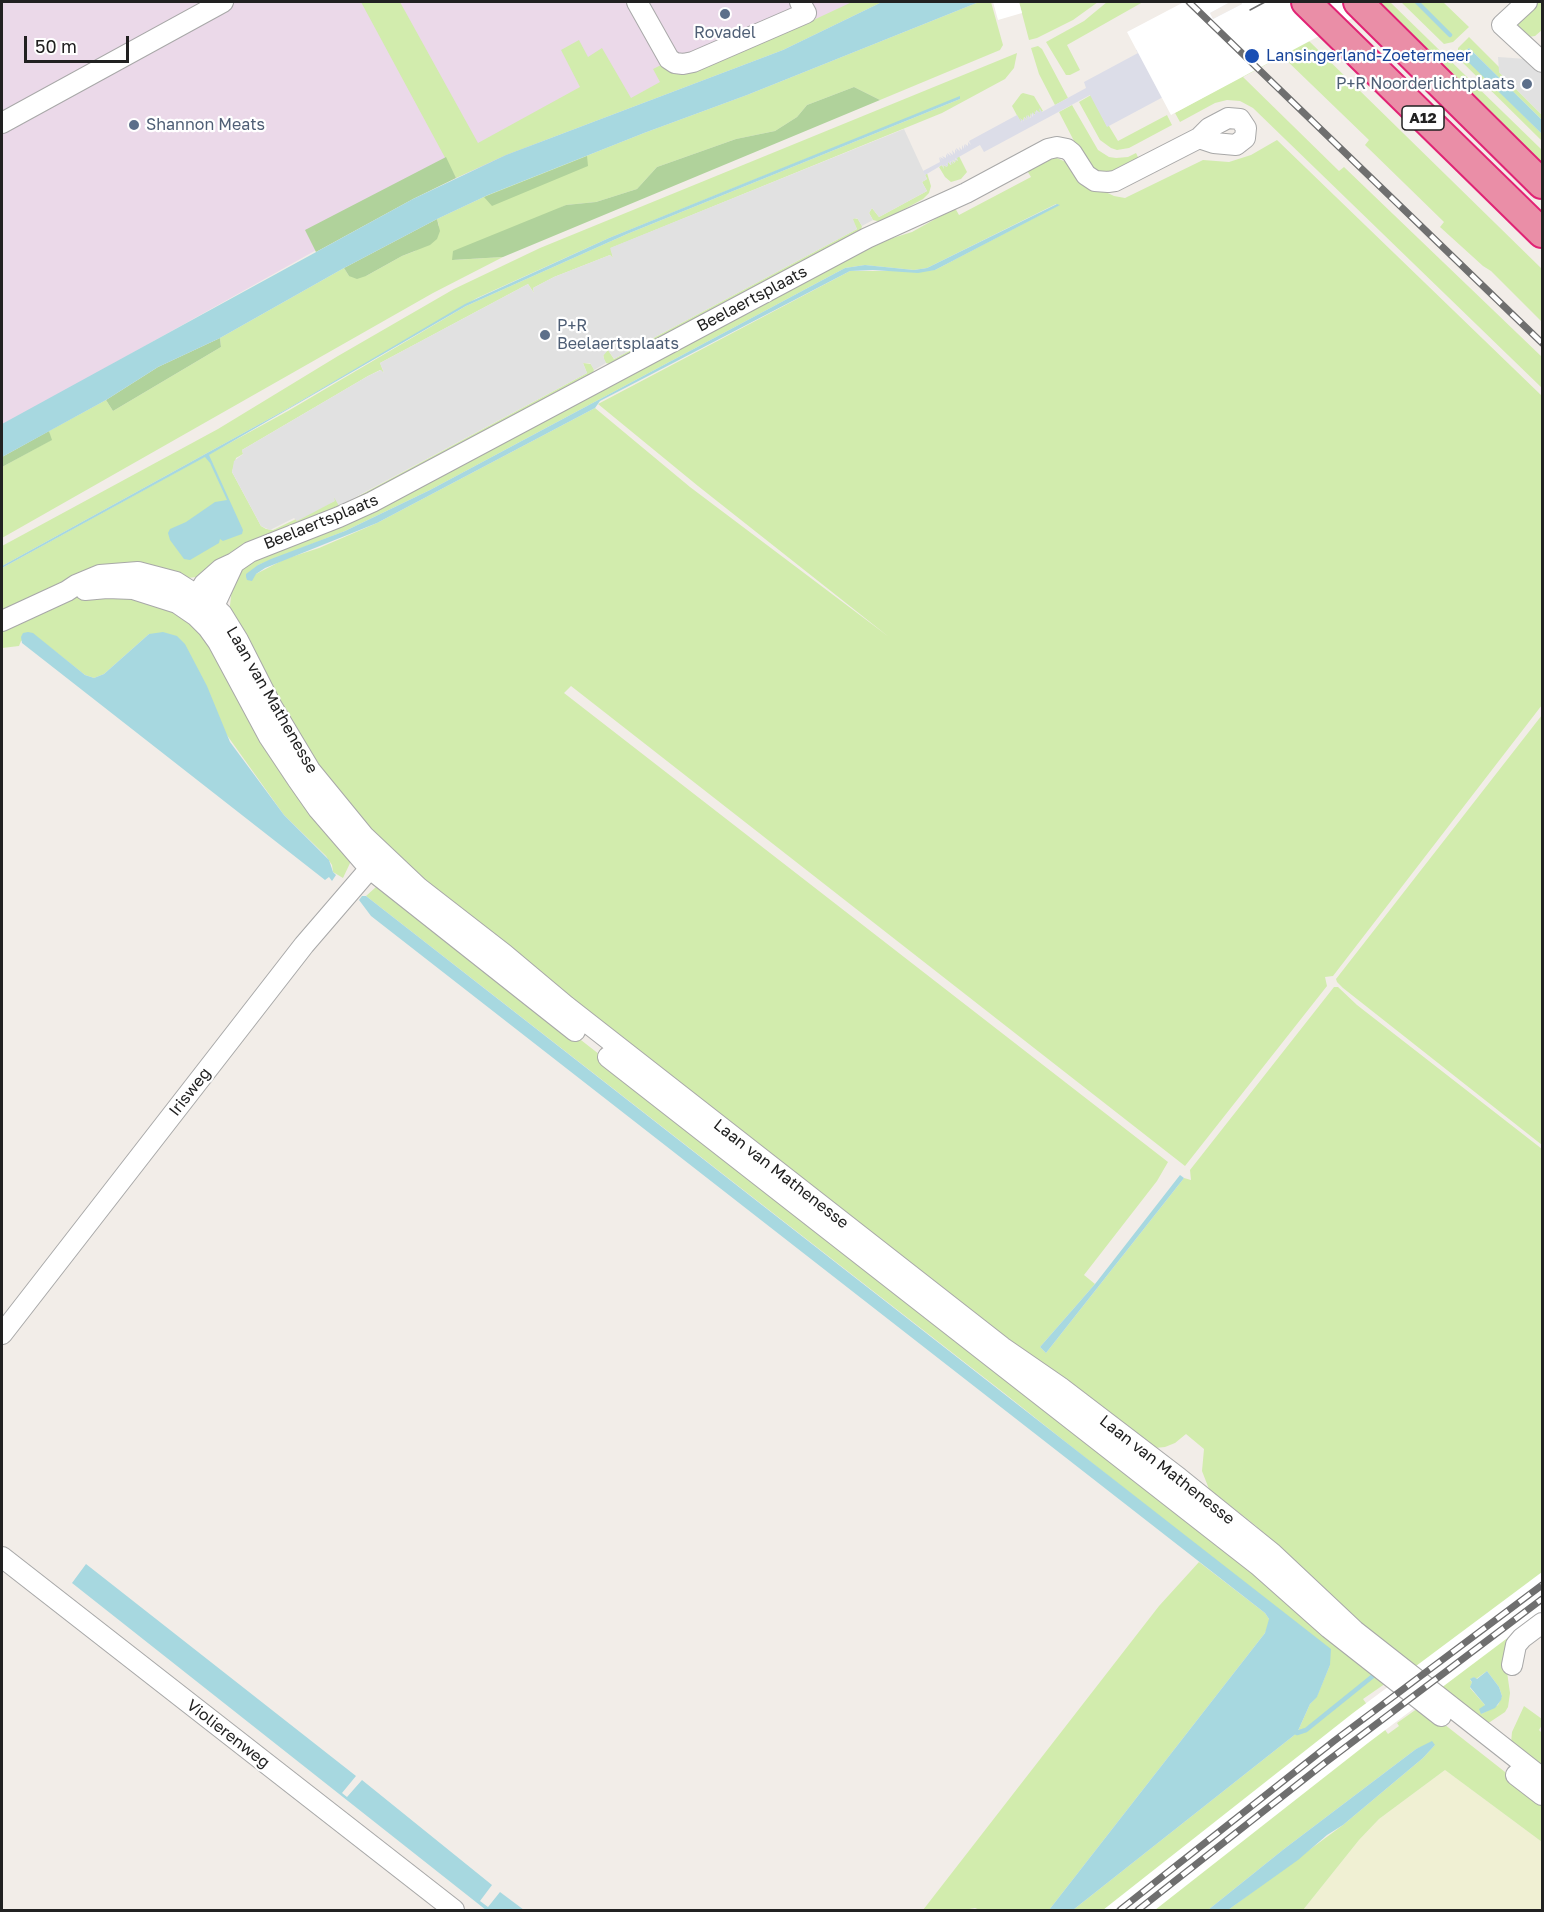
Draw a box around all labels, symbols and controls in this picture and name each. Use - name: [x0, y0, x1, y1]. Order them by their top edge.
- marker: Rovadel: [718, 7, 732, 21]
- place label: Rovadel: [694, 23, 756, 43]
- scale bar: [27, 24, 132, 62]
- text: 50 m: [35, 35, 77, 57]
- place label: Lansingerland-Zoetermeer: [1266, 46, 1471, 66]
- marker: Lansingerland-Zoetermeer: [1243, 47, 1261, 65]
- place label: P+R Noorderlichtplaats: [1336, 74, 1515, 94]
- marker: P+R Noorderlichtplaats: [1520, 77, 1534, 91]
- road number: A12: [1402, 106, 1444, 130]
- place label: Shannon Meats: [146, 115, 265, 135]
- marker: Shannon Meats: [127, 118, 141, 132]
- street label: Beelaertsplaats: [694, 262, 810, 336]
- place label: P+R Beelaertsplaats: [557, 316, 679, 354]
- marker: P+R Beelaertsplaats: [538, 328, 552, 342]
- street label: Beelaertsplaats: [261, 490, 381, 554]
- street label: Laan van Mathenesse: [222, 623, 322, 777]
- street label: Irisweg: [165, 1064, 215, 1120]
- street label: Laan van Mathenesse: [710, 1115, 852, 1233]
- street label: Laan van Mathenesse: [1096, 1411, 1238, 1529]
- street label: Violierenweg: [183, 1696, 273, 1772]

